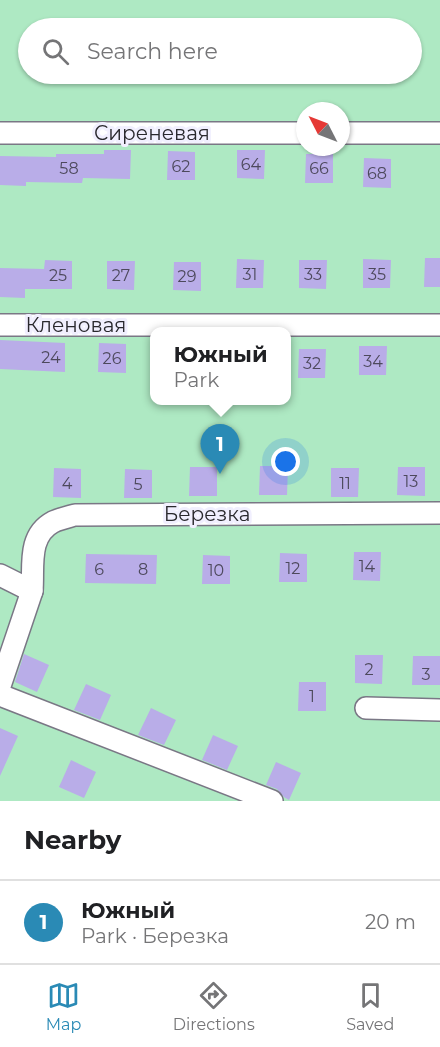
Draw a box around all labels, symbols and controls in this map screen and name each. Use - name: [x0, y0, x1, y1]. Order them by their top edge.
- search box: [18, 18, 422, 84]
- icon: search: [39, 35, 72, 68]
- text: Search here: [87, 38, 218, 65]
- north arrow: [296, 102, 350, 156]
- street label: Сиреневая: [94, 121, 210, 145]
- house number: 64: [241, 155, 262, 174]
- house number: 62: [172, 157, 190, 176]
- house number: 58: [59, 159, 79, 178]
- house number: 66: [309, 159, 329, 178]
- house number: 68: [367, 164, 387, 183]
- house number: 31: [243, 265, 257, 284]
- house number: 33: [304, 265, 322, 284]
- house number: 35: [368, 265, 386, 284]
- house number: 25: [49, 266, 67, 285]
- house number: 27: [112, 266, 130, 285]
- house number: 29: [178, 267, 196, 286]
- street label: Кленовая: [26, 313, 126, 337]
- popup: [150, 327, 291, 405]
- text: Южный: [173, 341, 268, 368]
- house number: 24: [41, 348, 61, 367]
- house number: 26: [103, 349, 122, 368]
- house number: 34: [363, 352, 383, 371]
- house number: 32: [303, 354, 321, 373]
- text: Park: [173, 368, 219, 392]
- pin: 1: [200, 424, 240, 474]
- your location: [271, 447, 300, 476]
- house number: 13: [404, 472, 418, 491]
- house number: 4: [62, 474, 73, 493]
- house number: 11: [339, 474, 351, 493]
- house number: 5: [133, 475, 143, 494]
- street label: Березка: [164, 502, 250, 526]
- house number: 14: [359, 557, 376, 576]
- house number: 12: [286, 559, 300, 578]
- house number: 6: [94, 560, 104, 579]
- house number: 8: [138, 560, 148, 579]
- house number: 10: [208, 561, 224, 580]
- house number: 2: [364, 660, 374, 679]
- house number: 3: [421, 665, 431, 684]
- house number: 1: [309, 687, 315, 706]
- text: Nearby: [24, 824, 121, 856]
- text: Южный: [81, 897, 175, 924]
- text: 1: [40, 910, 47, 934]
- text: 20 m: [365, 910, 416, 934]
- text: Park · Березка: [81, 924, 229, 948]
- tab: Map: [46, 979, 81, 1034]
- tab: Directions: [173, 979, 255, 1034]
- tab: Saved: [346, 979, 394, 1034]

